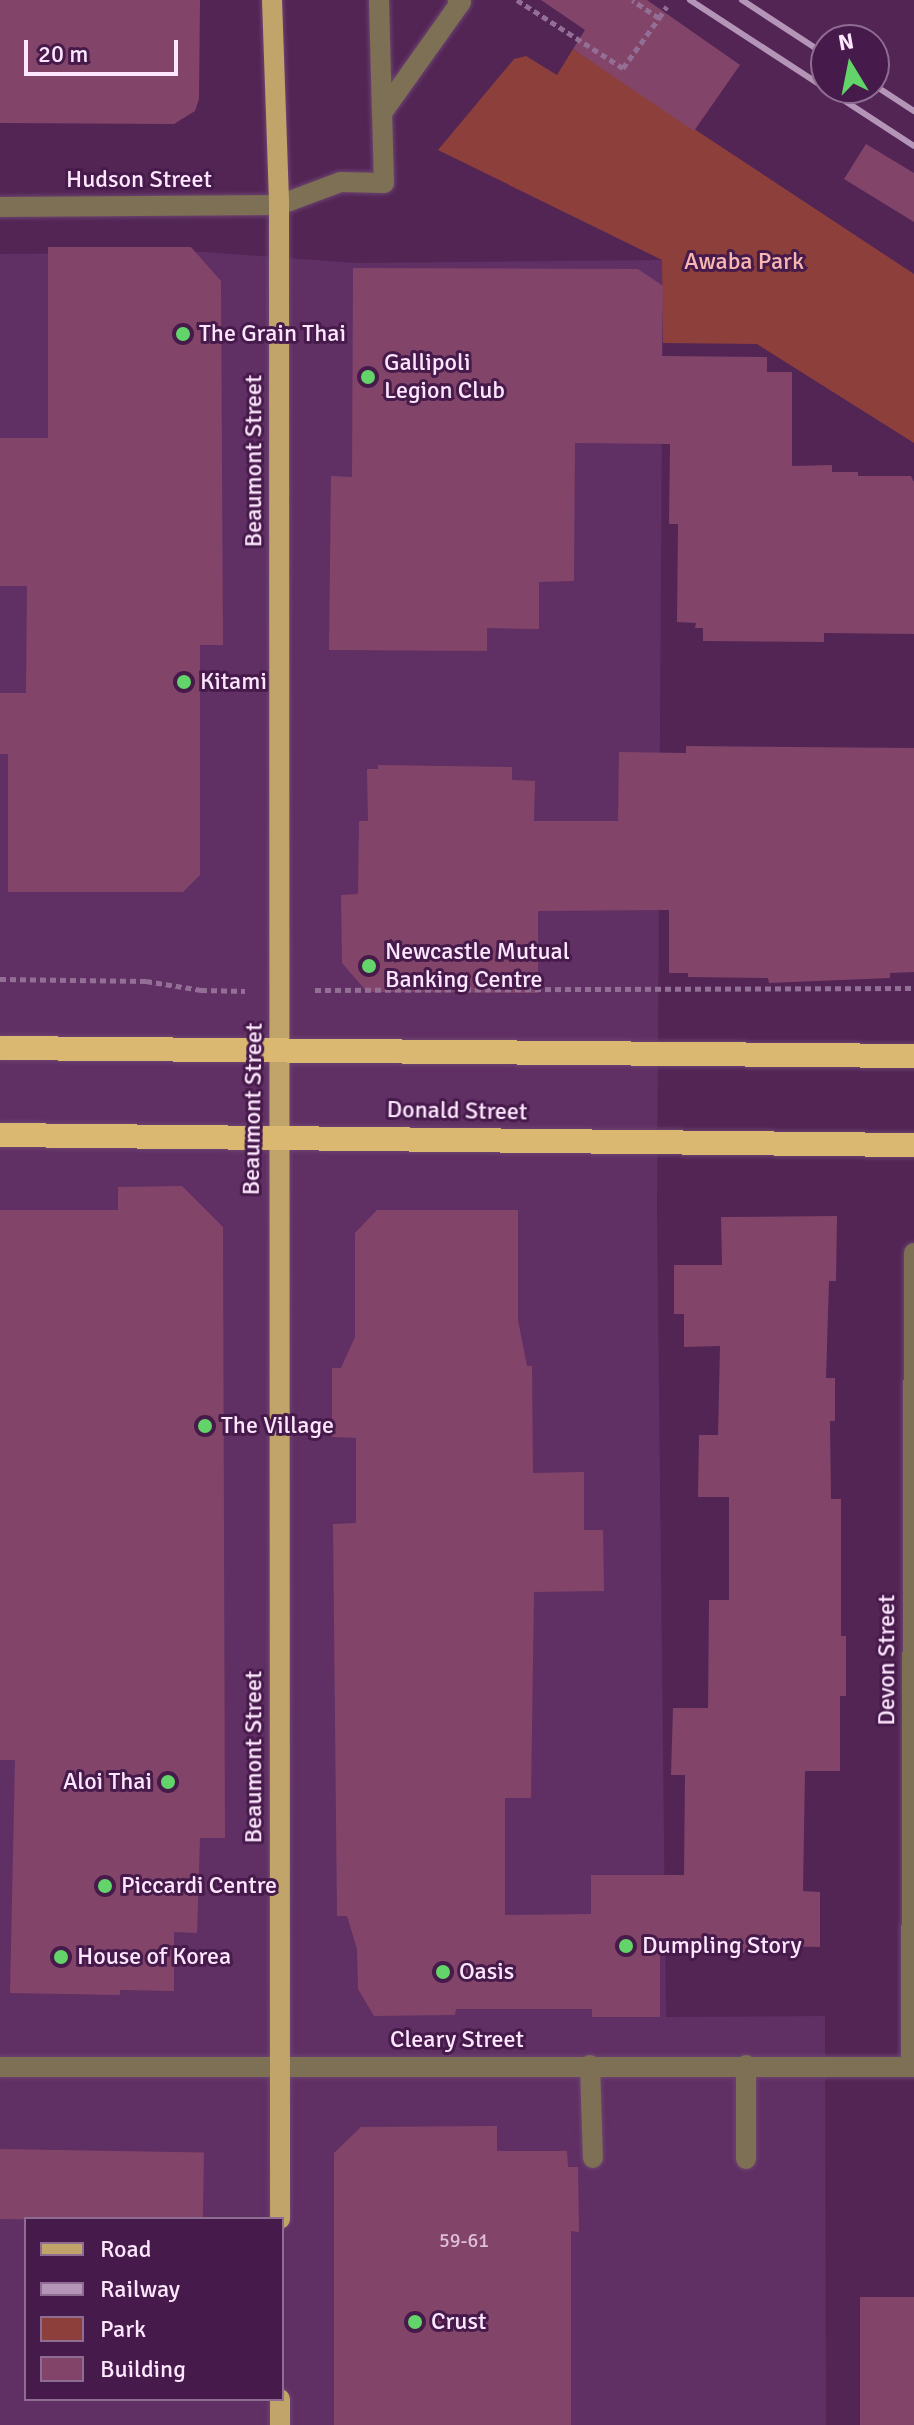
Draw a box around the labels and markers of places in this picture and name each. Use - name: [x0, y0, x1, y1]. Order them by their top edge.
- place label: The Grain Thai: [199, 320, 346, 348]
- marker: The Grain Thai: [174, 325, 192, 343]
- place label: Gallipoli Legion Club: [384, 349, 505, 405]
- marker: Gallipoli Legion Club: [359, 368, 377, 386]
- place label: Kitami: [200, 668, 267, 696]
- marker: Kitami: [175, 673, 193, 691]
- place label: Newcastle Mutual Banking Centre: [385, 938, 570, 994]
- marker: Newcastle Mutual Banking Centre: [360, 957, 378, 975]
- place label: The Village: [221, 1412, 334, 1440]
- marker: The Village: [196, 1417, 214, 1435]
- place label: Aloi Thai: [63, 1768, 152, 1796]
- marker: Aloi Thai: [159, 1773, 177, 1791]
- place label: Piccardi Centre: [121, 1872, 277, 1900]
- marker: Piccardi Centre: [96, 1877, 114, 1895]
- place label: Dumpling Story: [642, 1932, 802, 1960]
- marker: Dumpling Story: [617, 1937, 635, 1955]
- place label: House of Korea: [77, 1943, 231, 1971]
- marker: House of Korea: [52, 1948, 70, 1966]
- place label: Oasis: [459, 1958, 514, 1986]
- marker: Oasis: [434, 1963, 452, 1981]
- place label: Crust: [431, 2308, 486, 2336]
- marker: Crust: [406, 2313, 424, 2331]

